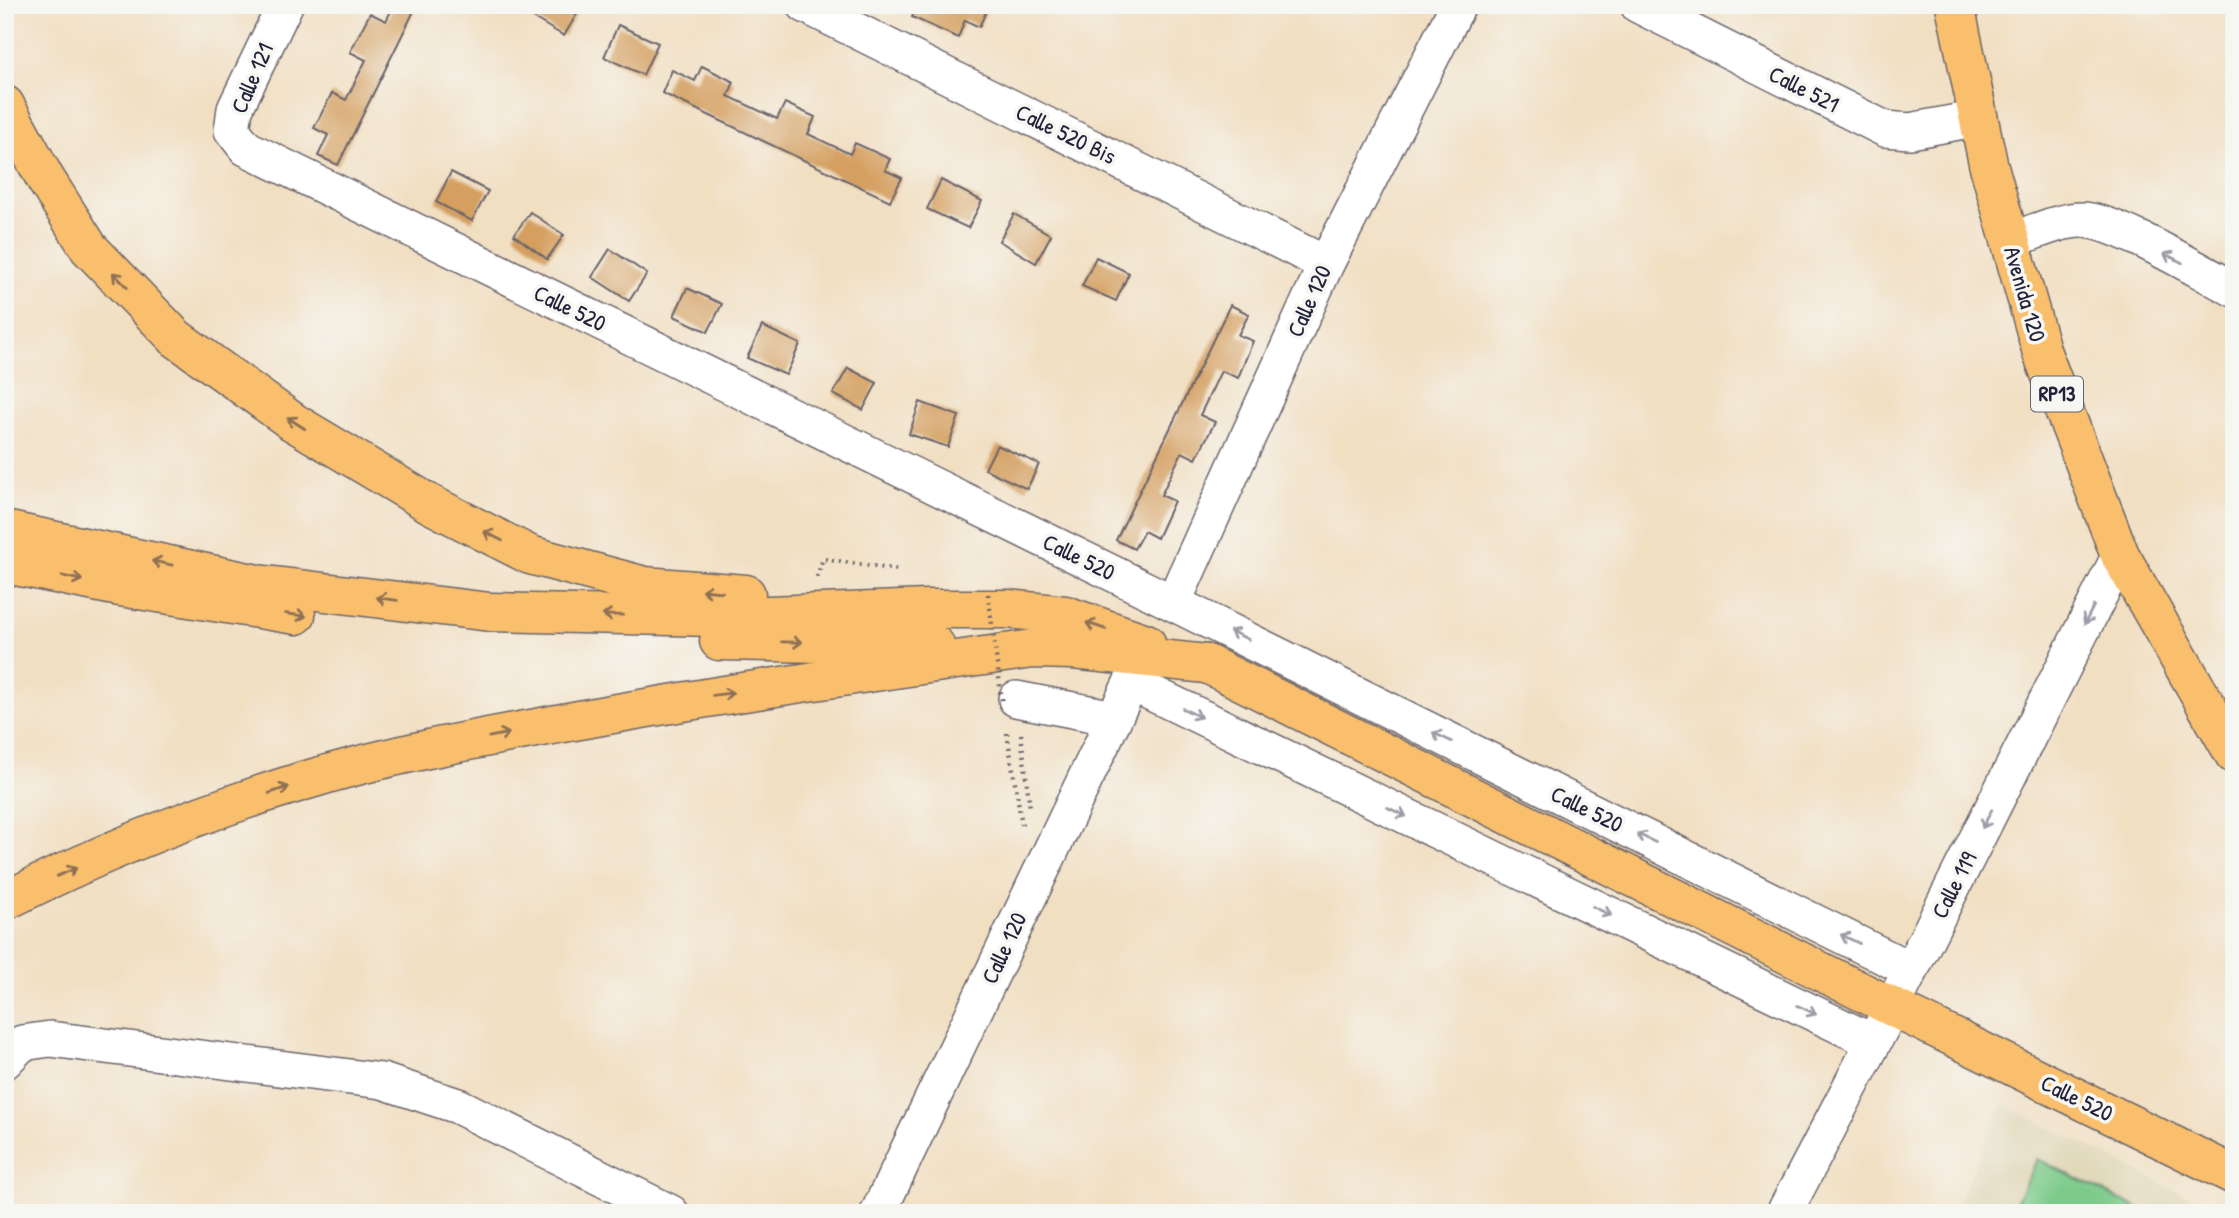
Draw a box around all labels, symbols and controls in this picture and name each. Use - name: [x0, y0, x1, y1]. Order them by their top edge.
- street label: Calle 121: [223, 38, 280, 118]
- street label: Calle 521: [1764, 58, 1845, 119]
- street label: Calle 520 Bis: [1011, 96, 1122, 171]
- street label: Avenida 120: [1997, 243, 2054, 345]
- one-way arrow: [2163, 250, 2184, 264]
- street label: Calle 120: [1279, 260, 1338, 342]
- one-way arrow: [112, 272, 129, 290]
- street label: Calle 520: [529, 277, 612, 338]
- road number: RP13: [2031, 376, 2083, 412]
- one-way arrow: [287, 416, 306, 431]
- street label: Calle 520: [1038, 526, 1121, 587]
- one-way arrow: [483, 529, 504, 543]
- one-way arrow: [151, 556, 174, 570]
- one-way arrow: [60, 571, 83, 585]
- one-way arrow: [701, 584, 724, 597]
- one-way arrow: [376, 593, 399, 606]
- one-way arrow: [2081, 605, 2095, 625]
- one-way arrow: [602, 608, 625, 621]
- one-way arrow: [285, 609, 307, 622]
- one-way arrow: [1086, 619, 1108, 631]
- one-way arrow: [1229, 628, 1250, 642]
- one-way arrow: [780, 635, 803, 649]
- one-way arrow: [711, 687, 734, 700]
- one-way arrow: [1181, 707, 1202, 720]
- one-way arrow: [487, 728, 510, 741]
- one-way arrow: [1432, 729, 1453, 743]
- street label: Calle 520: [1546, 778, 1629, 839]
- one-way arrow: [267, 782, 289, 795]
- one-way arrow: [1386, 806, 1407, 819]
- one-way arrow: [1979, 808, 1993, 829]
- one-way arrow: [1636, 831, 1657, 844]
- street label: Calle 119: [1924, 846, 1984, 923]
- one-way arrow: [56, 865, 77, 878]
- one-way arrow: [1591, 904, 1612, 918]
- street label: Calle 120: [974, 907, 1034, 989]
- one-way arrow: [1840, 932, 1861, 946]
- one-way arrow: [1796, 1003, 1817, 1017]
- street label: Calle 520: [2036, 1067, 2119, 1128]

